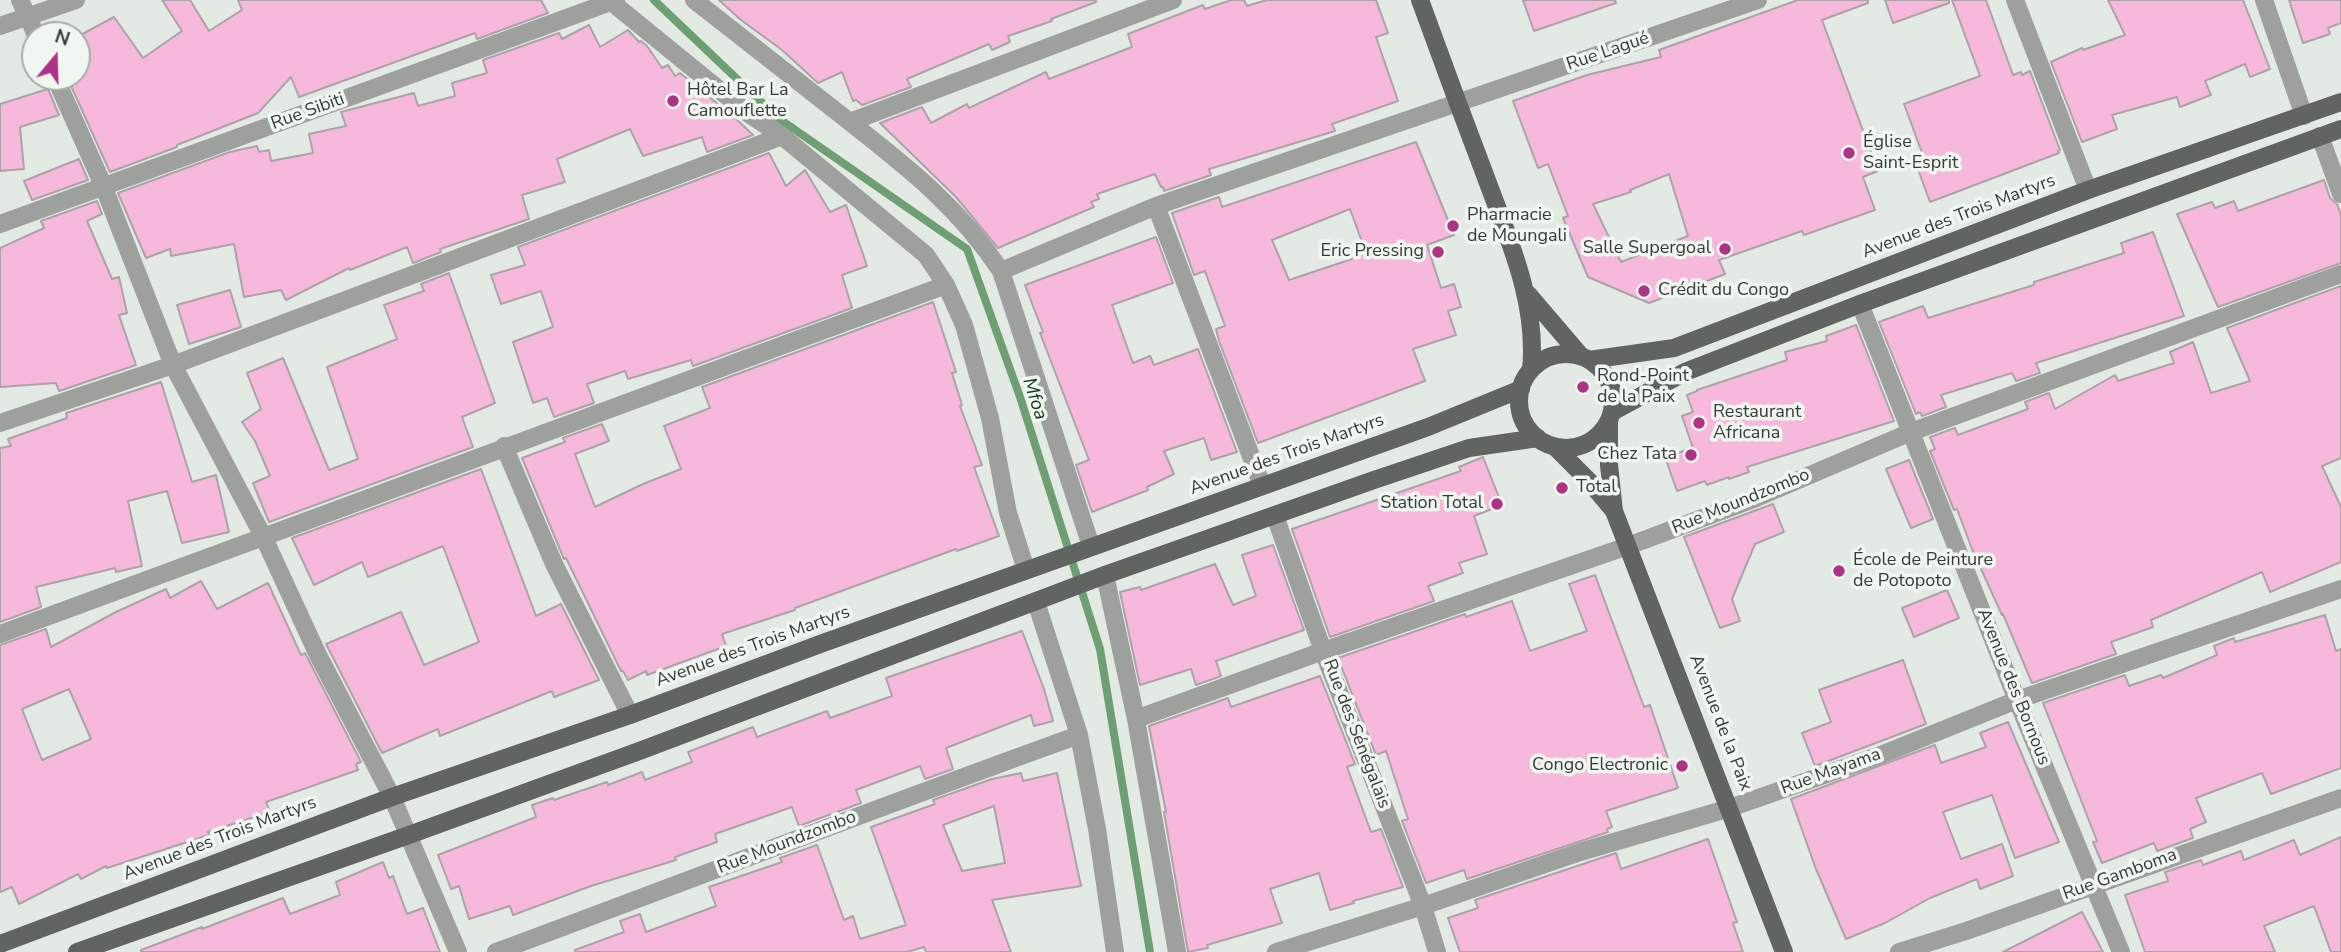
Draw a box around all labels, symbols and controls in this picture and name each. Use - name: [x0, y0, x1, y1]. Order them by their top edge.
- north arrow: [21, 21, 91, 91]
- text: N: [51, 23, 73, 53]
- street label: Rue Lagué: [1564, 28, 1652, 76]
- place label: Hôtel Bar La Camouflette: [687, 80, 788, 122]
- street label: Rue Sibiti: [268, 89, 348, 135]
- marker: Hôtel Bar La Camouflette: [665, 93, 681, 109]
- place label: Église Saint-Esprit: [1863, 132, 1958, 174]
- marker: Église Saint-Esprit: [1841, 145, 1857, 161]
- street label: Avenue des Trois Martyrs: [1859, 170, 2059, 264]
- place label: Pharmacie de Moungali: [1467, 205, 1567, 248]
- marker: Pharmacie de Moungali: [1445, 218, 1461, 234]
- place label: Salle Supergoal: [1583, 238, 1711, 260]
- place label: Eric Pressing: [1321, 241, 1424, 263]
- marker: Salle Supergoal: [1717, 241, 1733, 257]
- marker: Eric Pressing: [1430, 244, 1446, 260]
- place label: Crédit du Congo: [1658, 280, 1789, 302]
- marker: Crédit du Congo: [1636, 283, 1652, 299]
- place label: Rond-Point de la Paix: [1597, 366, 1689, 408]
- water label: Mfoa: [1017, 375, 1051, 423]
- marker: Rond-Point de la Paix: [1575, 379, 1591, 395]
- place label: Restaurant Africana: [1713, 402, 1801, 444]
- street label: Avenue des Trois Martyrs: [1187, 410, 1387, 500]
- marker: Restaurant Africana: [1691, 415, 1707, 431]
- place label: Chez Tata: [1597, 444, 1677, 466]
- marker: Chez Tata: [1683, 447, 1699, 463]
- street label: Rue Moundzombo: [1669, 465, 1813, 539]
- place label: Total: [1576, 477, 1617, 499]
- marker: Total: [1554, 480, 1570, 496]
- place label: Station Total: [1380, 493, 1483, 515]
- marker: Station Total: [1489, 496, 1505, 512]
- place label: École de Peinture de Potopoto: [1853, 550, 1993, 592]
- marker: École de Peinture de Potopoto: [1831, 563, 1847, 579]
- street label: Avenue des Trois Martyrs: [653, 602, 853, 692]
- street label: Avenue des Bornous: [1972, 606, 2054, 768]
- street label: Avenue de la Paix: [1684, 652, 1756, 794]
- street label: Rue des Sénégalais: [1318, 656, 1394, 812]
- street label: Rue Mayama: [1778, 744, 1884, 800]
- place label: Congo Electronic: [1532, 755, 1668, 777]
- marker: Congo Electronic: [1674, 758, 1690, 774]
- street label: Avenue des Trois Martyrs: [120, 792, 320, 886]
- street label: Rue Moundzombo: [715, 807, 859, 879]
- street label: Rue Gamboma: [2060, 844, 2180, 906]

